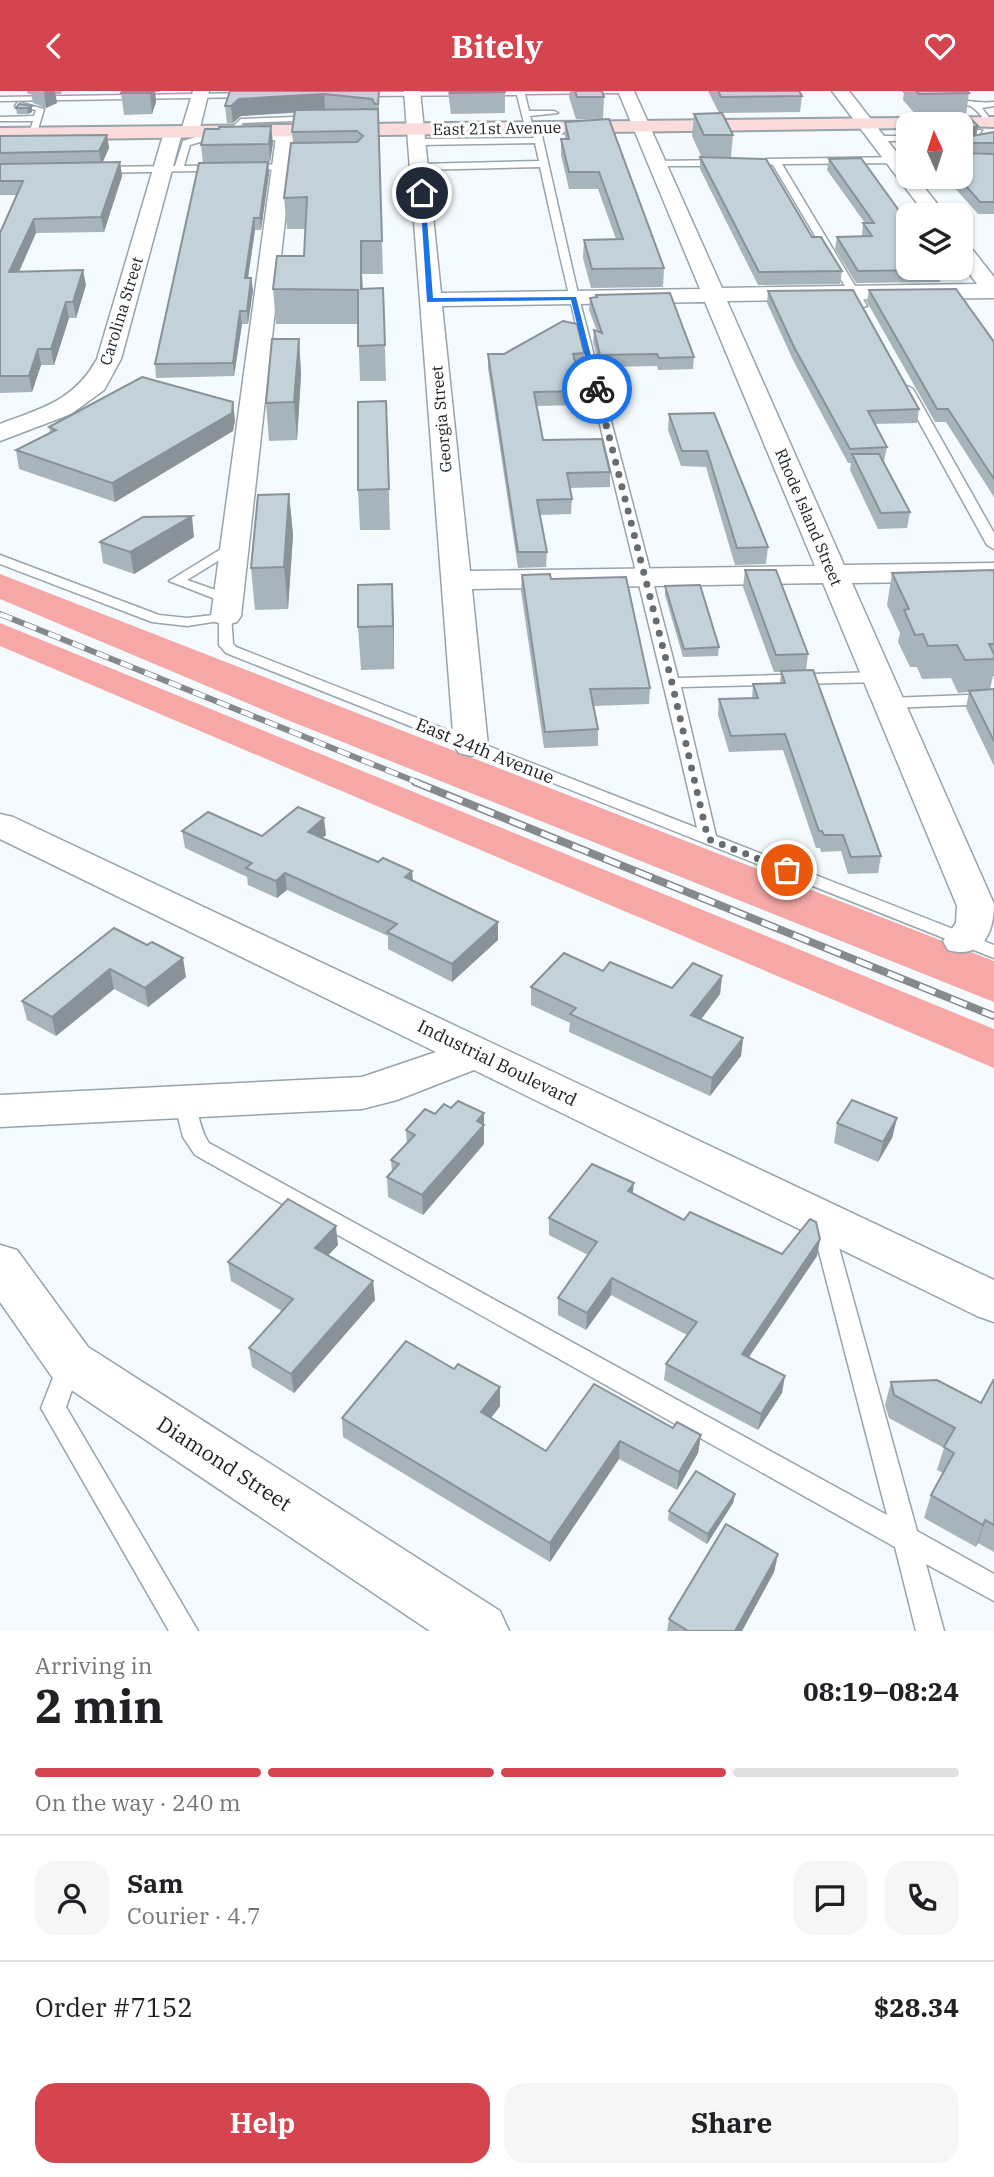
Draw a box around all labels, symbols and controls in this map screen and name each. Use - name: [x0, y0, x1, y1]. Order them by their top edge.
- text: Bitely: [451, 25, 543, 67]
- icon: back: [35, 27, 73, 65]
- icon: heart: [921, 27, 959, 65]
- north arrow: [896, 112, 973, 189]
- map controls: [896, 112, 973, 280]
- street label: East 21st Avenue: [433, 117, 561, 139]
- pin: [392, 163, 452, 223]
- icon: home: [403, 174, 441, 212]
- button: layers: [896, 203, 973, 280]
- street label: Carolina Street: [95, 254, 147, 368]
- courier: [562, 354, 632, 424]
- street label: Georgia Street: [426, 364, 456, 473]
- icon: bike: [578, 370, 616, 408]
- street label: Rhode Island Street: [771, 445, 847, 589]
- street label: East 24th Avenue: [413, 712, 558, 789]
- pin: [757, 840, 817, 900]
- icon: bag: [768, 851, 806, 889]
- street label: Industrial Boulevard: [414, 1014, 581, 1111]
- street label: Diamond Street: [152, 1409, 297, 1517]
- text: Arriving in: [35, 1650, 152, 1680]
- text: 08:19–08:24: [803, 1674, 959, 1708]
- text: 2 min: [35, 1676, 164, 1736]
- text: On the way · 240 m: [35, 1787, 241, 1817]
- button: person: [35, 1861, 109, 1935]
- button: chat: [793, 1861, 867, 1935]
- button: phone: [885, 1861, 959, 1935]
- text: Sam: [127, 1866, 183, 1900]
- text: Courier · 4.7: [127, 1900, 261, 1930]
- text: Order #7152: [35, 1990, 193, 2024]
- text: $28.34: [874, 1990, 959, 2024]
- button: Help: [35, 2083, 490, 2163]
- button: Share: [504, 2083, 959, 2163]

